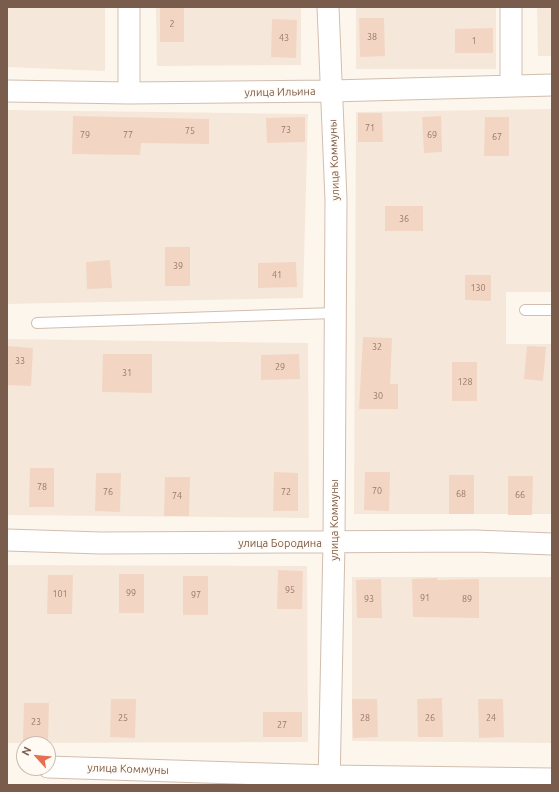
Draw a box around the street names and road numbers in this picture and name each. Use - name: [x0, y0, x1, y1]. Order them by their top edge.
- street label: улица Ильина: [244, 85, 316, 99]
- street label: улица Коммуны: [326, 119, 342, 201]
- street label: улица Коммуны: [327, 479, 341, 561]
- street label: улица Бородина: [238, 536, 322, 550]
- street label: улица Коммуны: [87, 761, 169, 777]

